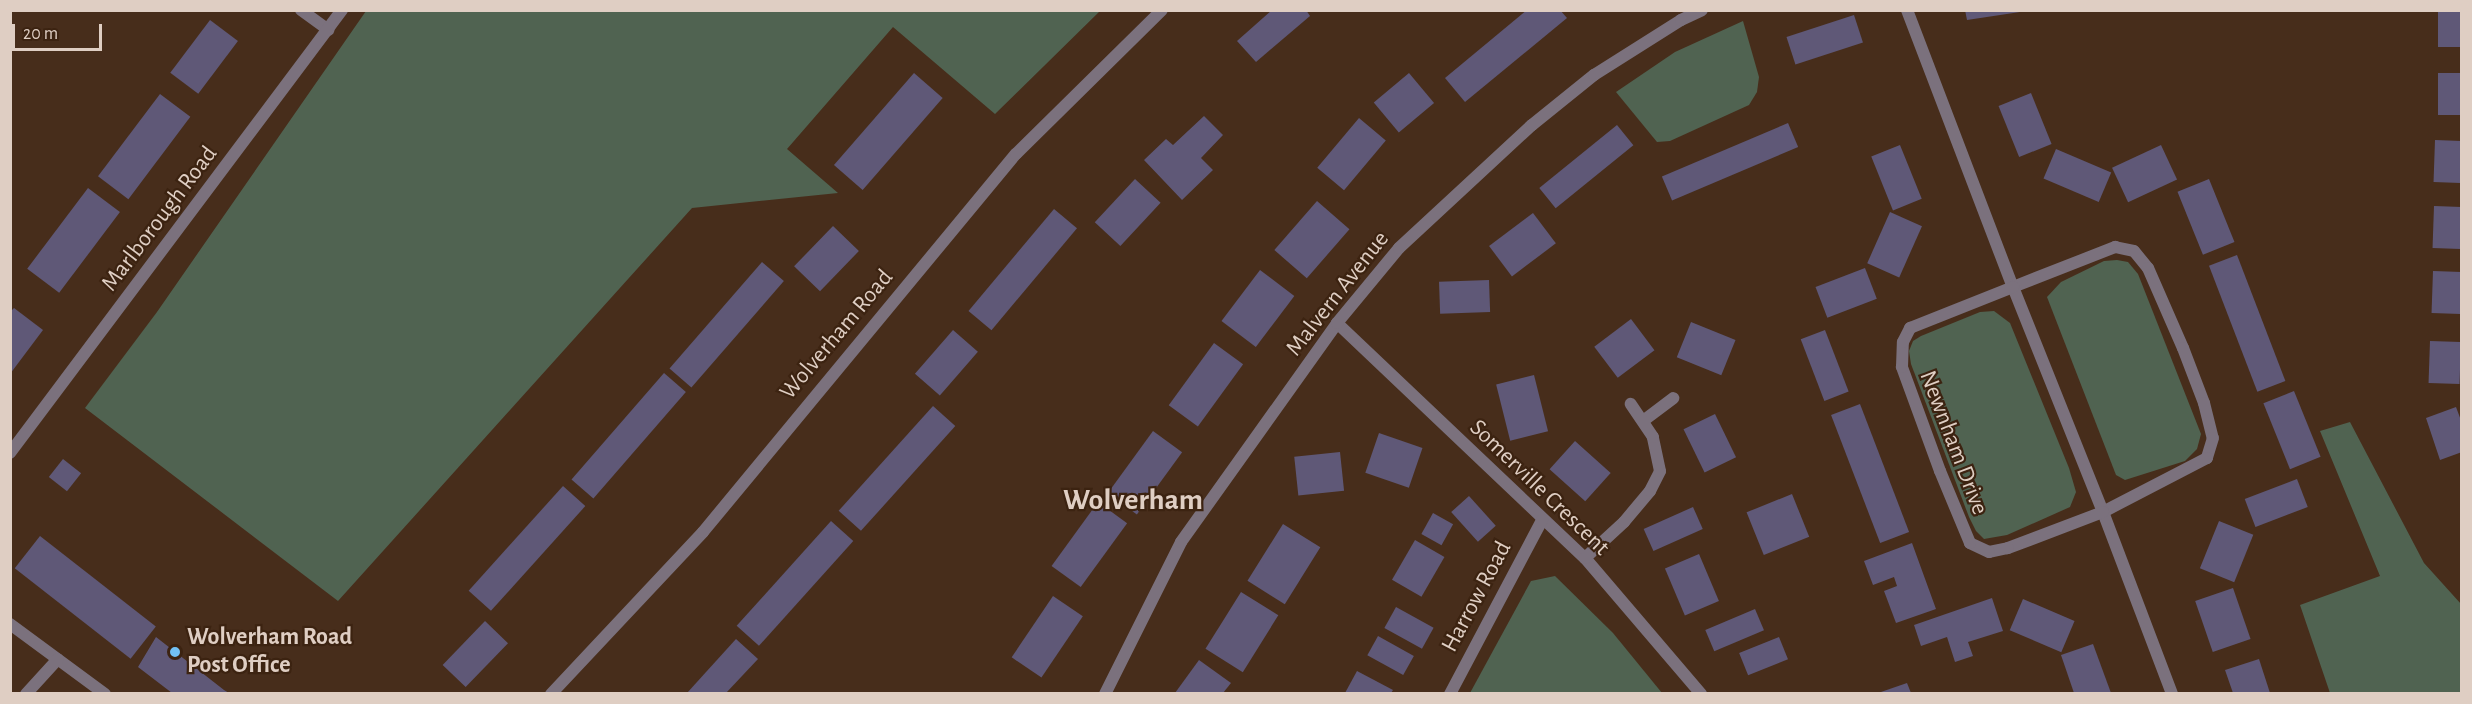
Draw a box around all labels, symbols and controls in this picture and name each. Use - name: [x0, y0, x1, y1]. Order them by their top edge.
- scale bar: [15, 12, 105, 50]
- text: 20 m: [23, 25, 58, 43]
- street label: Marlborough Road: [96, 141, 224, 297]
- street label: Malvern Avenue: [1280, 226, 1396, 362]
- street label: Wolverham Road: [774, 264, 900, 406]
- street label: Newnham Drive: [1912, 367, 1994, 519]
- street label: Somerville Crescent: [1463, 414, 1615, 562]
- district label: Wolverham: [1063, 482, 1203, 518]
- street label: Harrow Road: [1436, 537, 1518, 657]
- place label: Wolverham Road Post Office: [187, 624, 352, 680]
- marker: Wolverham Road Post Office: [168, 645, 182, 659]

